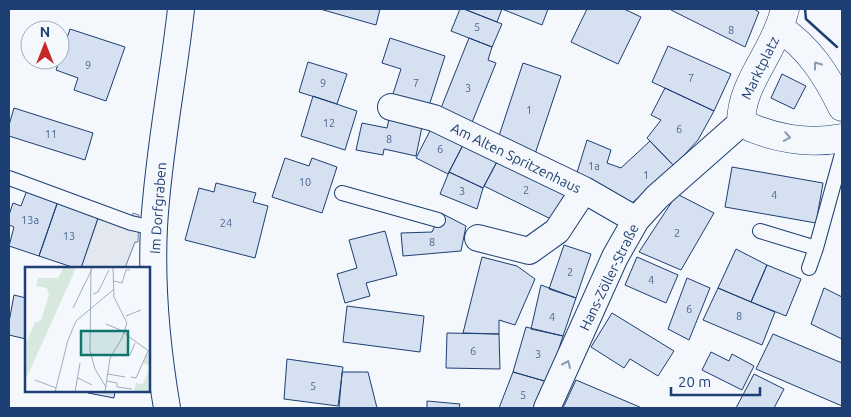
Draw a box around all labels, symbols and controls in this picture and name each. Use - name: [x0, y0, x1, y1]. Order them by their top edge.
- north arrow: [20, 20, 70, 70]
- house number: 5: [474, 21, 480, 33]
- text: N: [40, 24, 50, 40]
- house number: 8: [728, 24, 734, 36]
- street label: Marktplatz: [738, 34, 782, 102]
- house number: 9: [85, 59, 91, 71]
- one-way arrow: [814, 61, 823, 71]
- house number: 7: [688, 72, 694, 84]
- house number: 9: [320, 77, 326, 89]
- house number: 7: [413, 77, 419, 89]
- house number: 3: [465, 82, 471, 94]
- house number: 1: [526, 104, 532, 116]
- house number: 12: [323, 117, 335, 129]
- street label: Am Alten Spritzenhaus: [448, 120, 584, 196]
- house number: 6: [676, 123, 682, 135]
- house number: 11: [45, 128, 57, 140]
- one-way arrow: [783, 132, 791, 142]
- house number: 8: [386, 133, 392, 145]
- house number: 6: [437, 143, 443, 155]
- house number: 1a: [588, 160, 600, 172]
- street label: Im Dorfgraben: [147, 162, 169, 254]
- house number: 1: [643, 169, 649, 181]
- house number: 10: [299, 176, 311, 188]
- house number: 2: [523, 184, 529, 196]
- house number: 3: [459, 185, 465, 197]
- house number: 4: [771, 189, 777, 201]
- house number: 13a: [21, 214, 39, 226]
- house number: 24: [220, 217, 232, 229]
- street label: Hans-Zöller-Straße: [576, 221, 642, 333]
- house number: 2: [674, 227, 680, 239]
- house number: 13: [63, 230, 75, 242]
- house number: 8: [429, 236, 435, 248]
- house number: 2: [567, 266, 573, 278]
- inset map: [25, 267, 150, 392]
- house number: 4: [648, 274, 654, 286]
- house number: 6: [686, 303, 692, 315]
- house number: 8: [736, 310, 742, 322]
- house number: 4: [549, 311, 555, 323]
- house number: 6: [470, 345, 476, 357]
- house number: 3: [535, 348, 541, 360]
- one-way arrow: [560, 360, 571, 369]
- scale bar: [671, 364, 760, 396]
- text: 20 m: [678, 373, 711, 390]
- house number: 5: [310, 380, 316, 392]
- house number: 5: [520, 389, 526, 401]

